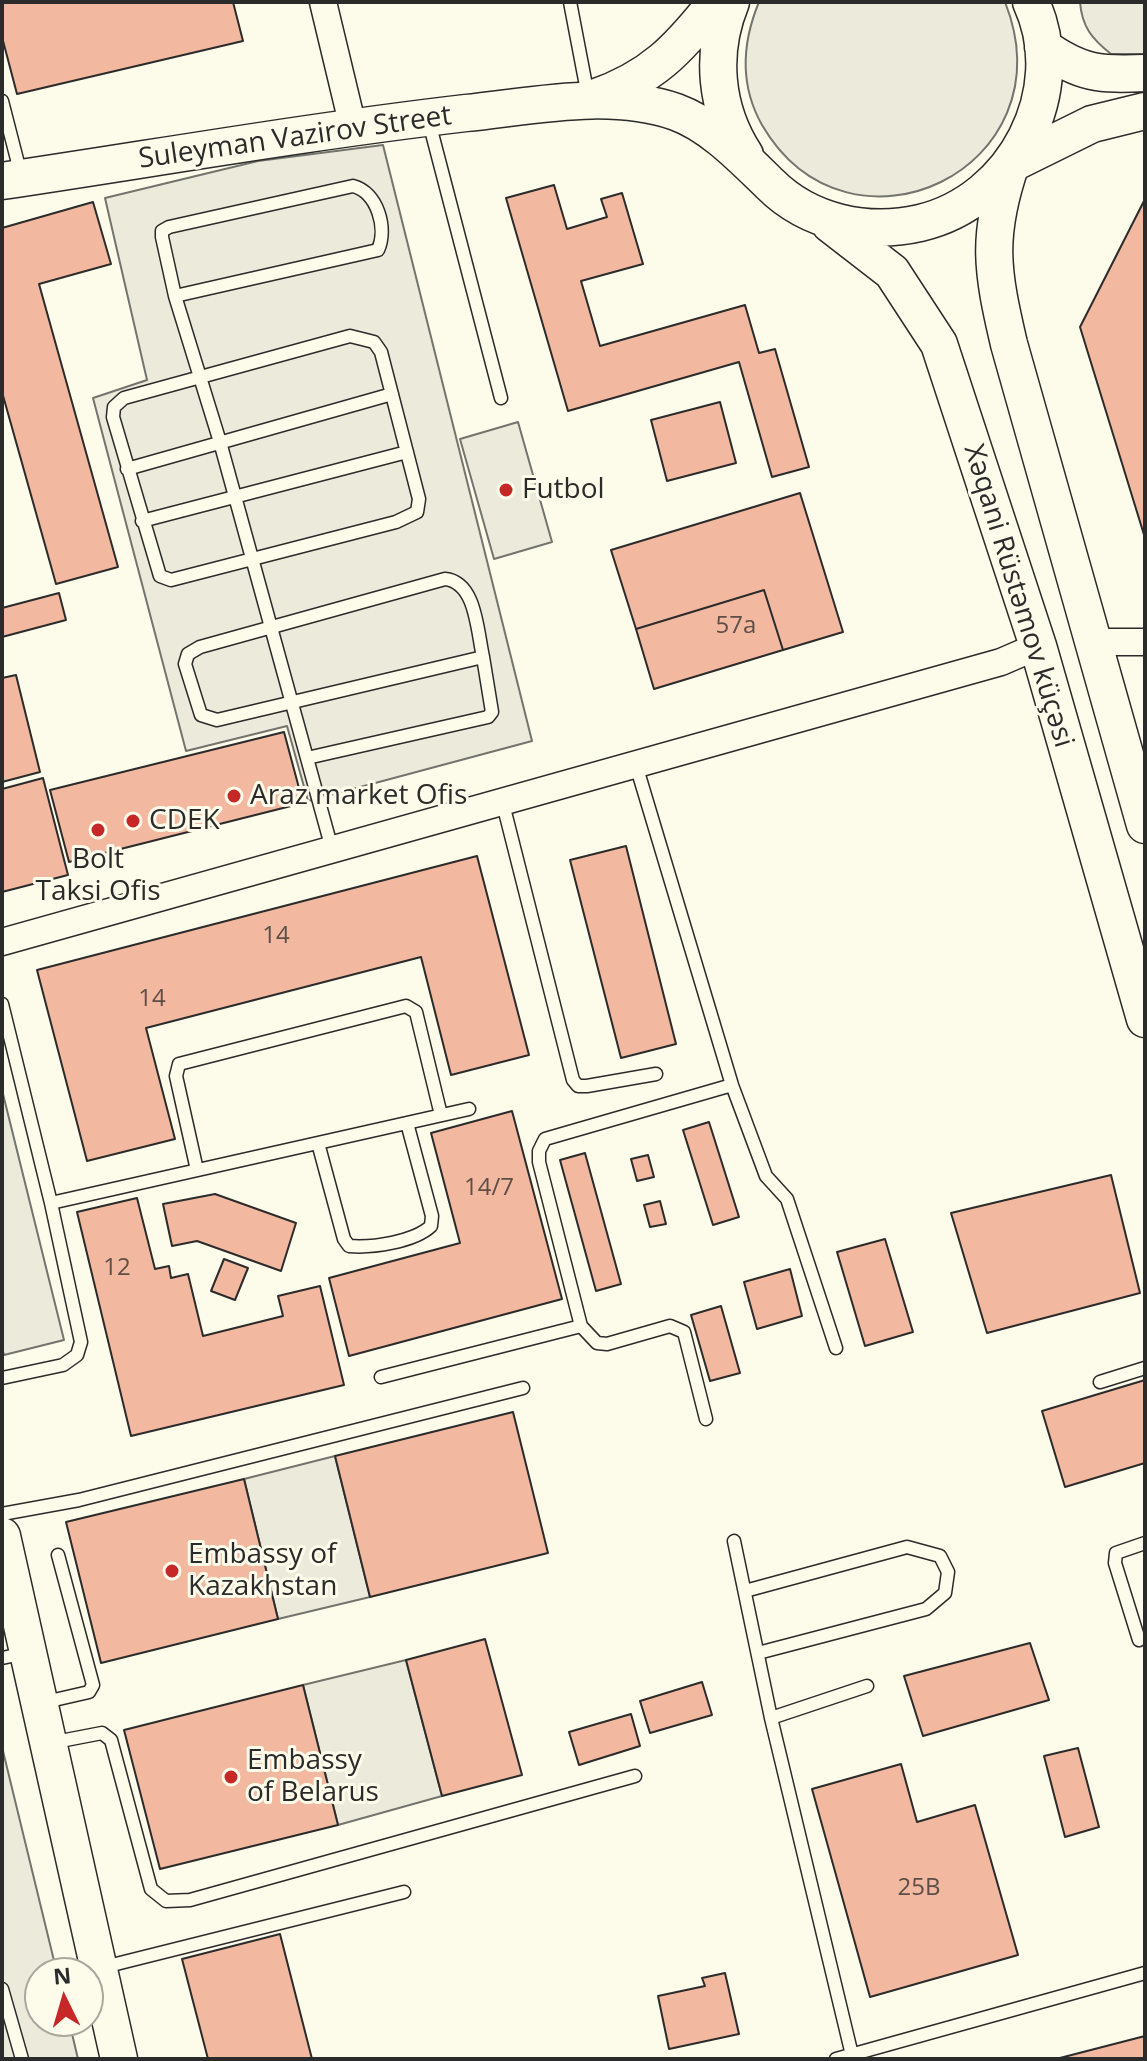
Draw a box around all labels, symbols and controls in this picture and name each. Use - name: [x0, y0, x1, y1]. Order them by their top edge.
- street label: Suleyman Vazirov Street: [136, 99, 454, 177]
- street label: Xəqani Rüstəmov küçəsi: [956, 440, 1080, 752]
- place label: Futbol: [522, 473, 605, 507]
- marker: Futbol: [497, 481, 515, 499]
- house number: 57a: [716, 612, 756, 640]
- place label: Araz market Ofis: [250, 779, 467, 813]
- marker: Araz market Ofis: [225, 787, 243, 805]
- place label: CDEK: [149, 804, 220, 838]
- marker: CDEK: [124, 812, 142, 830]
- marker: Bolt Taksi Ofis: [89, 821, 107, 839]
- place label: Bolt Taksi Ofis: [36, 843, 160, 909]
- house number: 14: [262, 922, 290, 950]
- house number: 14: [138, 985, 166, 1013]
- house number: 14/7: [464, 1174, 514, 1202]
- house number: 12: [103, 1254, 131, 1282]
- place label: Embassy of Kazakhstan: [188, 1538, 337, 1604]
- marker: Embassy of Kazakhstan: [163, 1562, 181, 1580]
- place label: Embassy of Belarus: [247, 1744, 379, 1810]
- marker: Embassy of Belarus: [222, 1768, 240, 1786]
- house number: 25B: [898, 1874, 940, 1902]
- north arrow: [24, 1957, 104, 2037]
- text: N: [52, 1959, 72, 1991]

